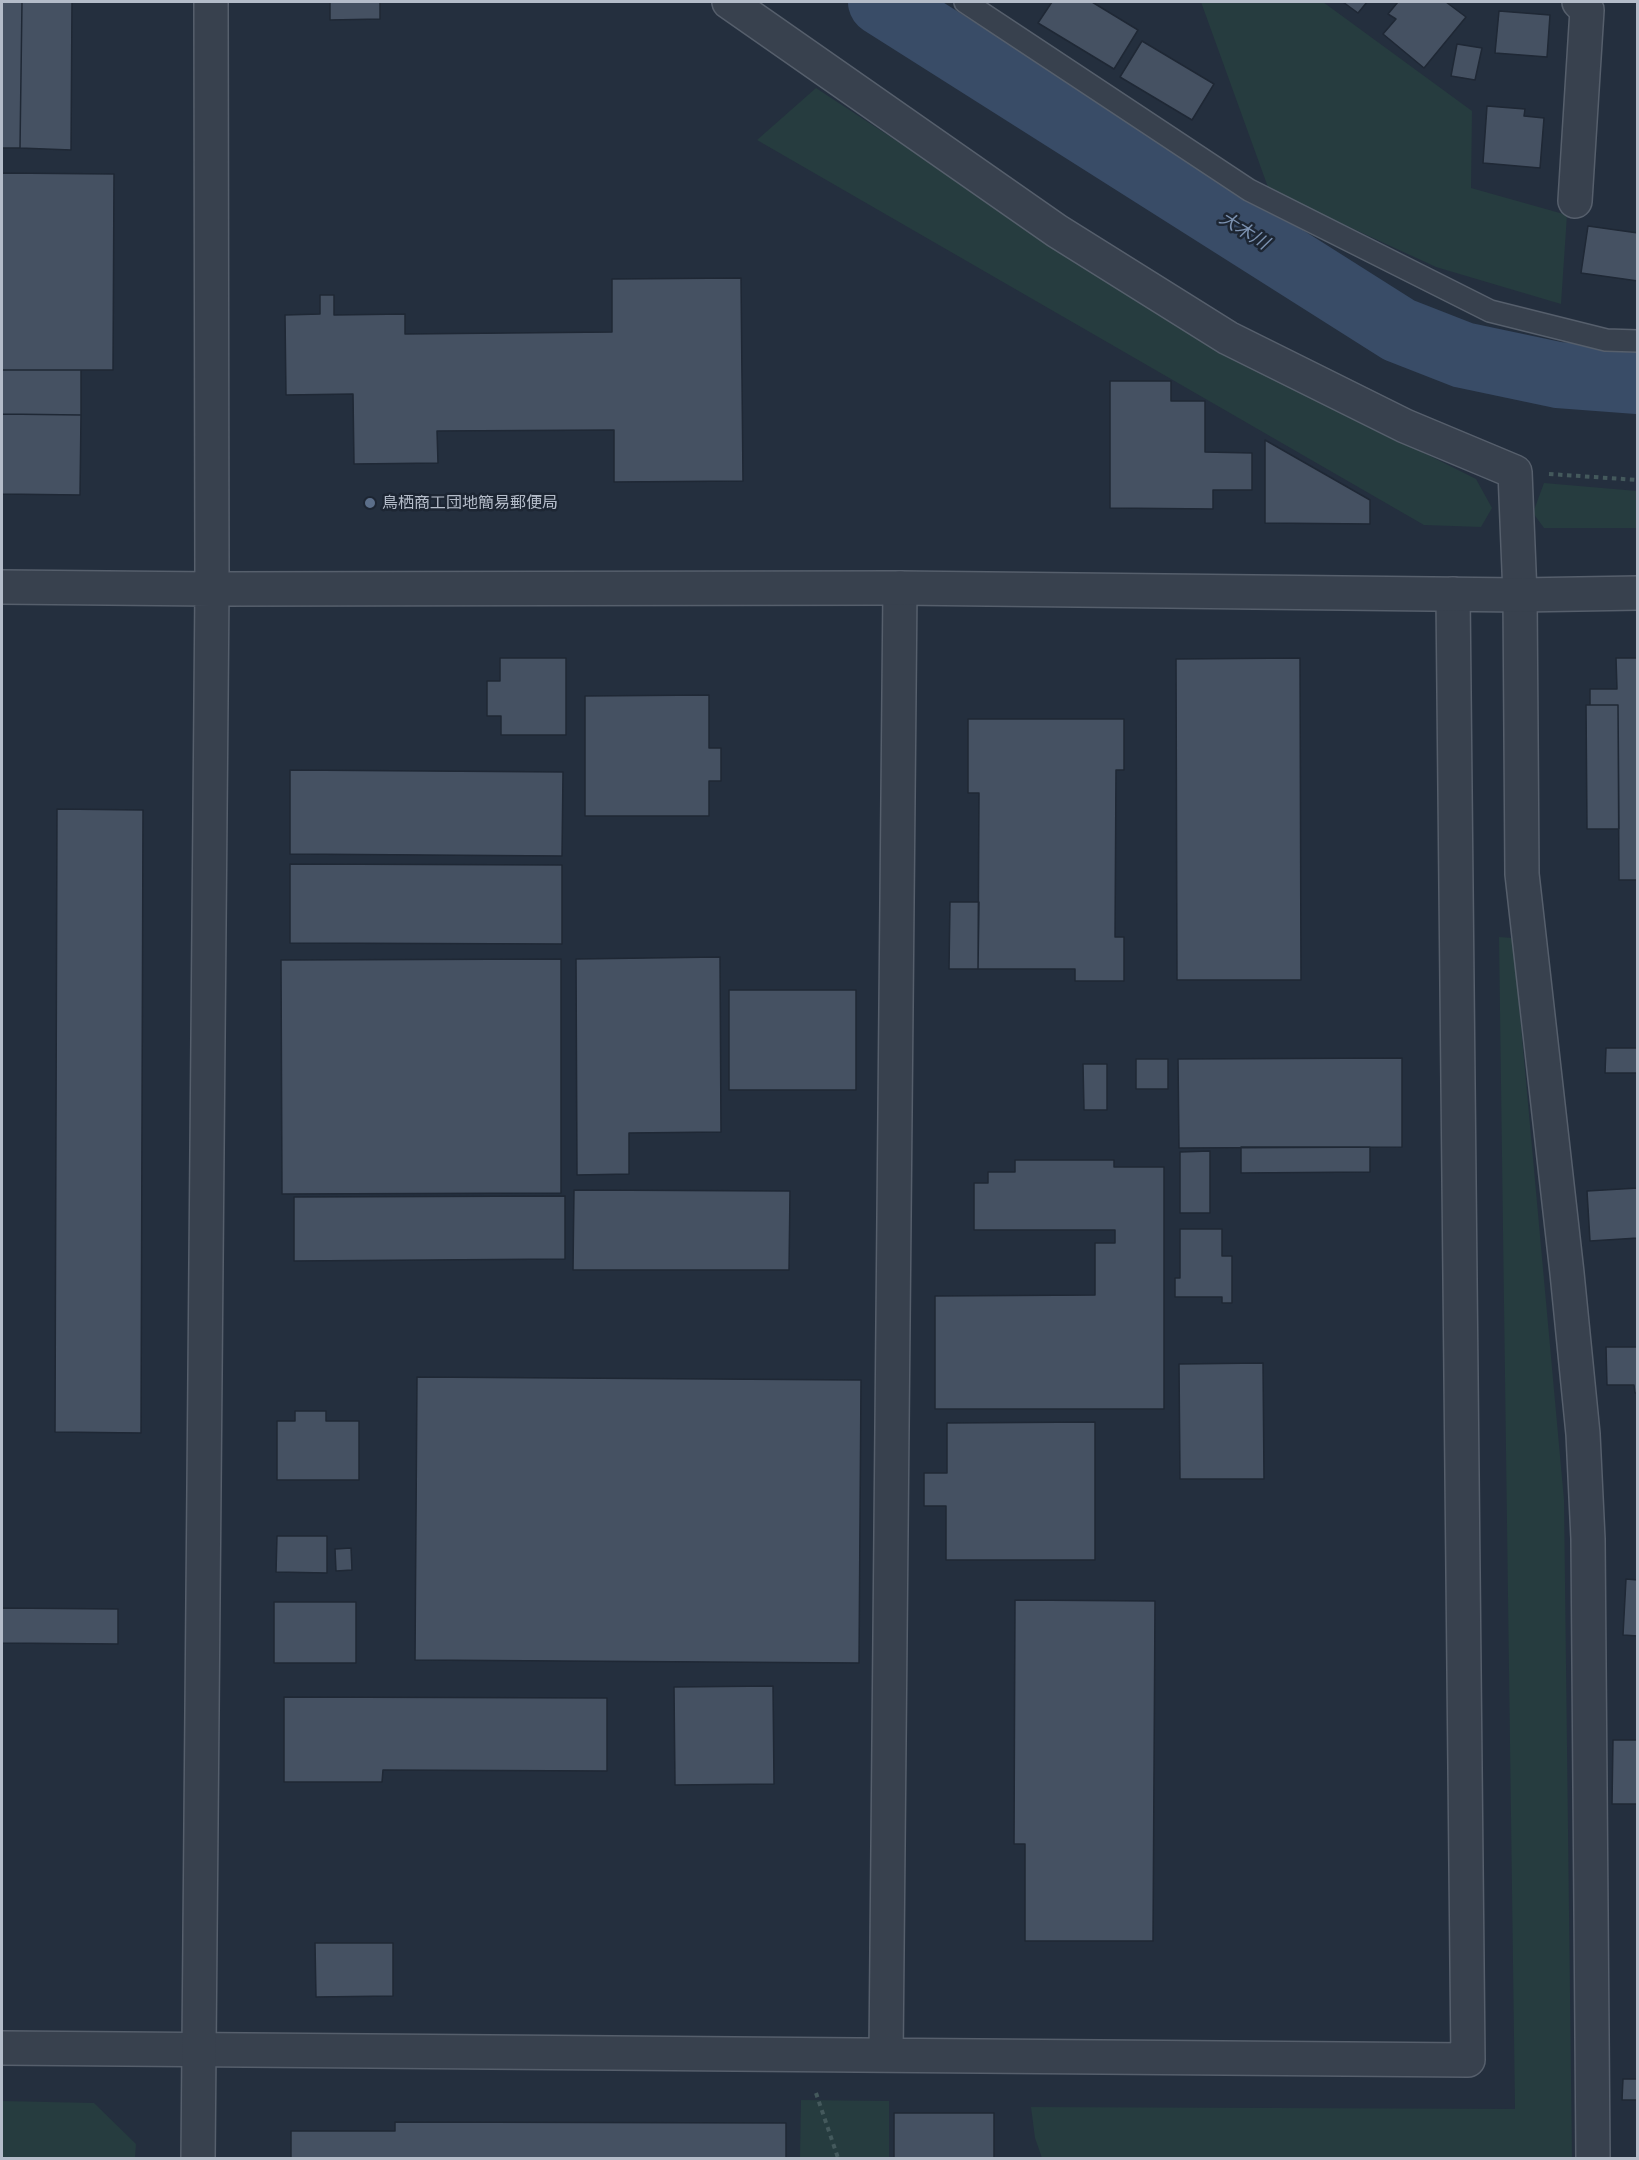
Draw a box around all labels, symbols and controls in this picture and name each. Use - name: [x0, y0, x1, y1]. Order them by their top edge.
- water label: 大木川: [1215, 208, 1273, 254]
- place label: 鳥栖商工団地簡易郵便局: [382, 493, 558, 513]
- marker: 鳥栖商工団地簡易郵便局: [363, 496, 377, 510]

